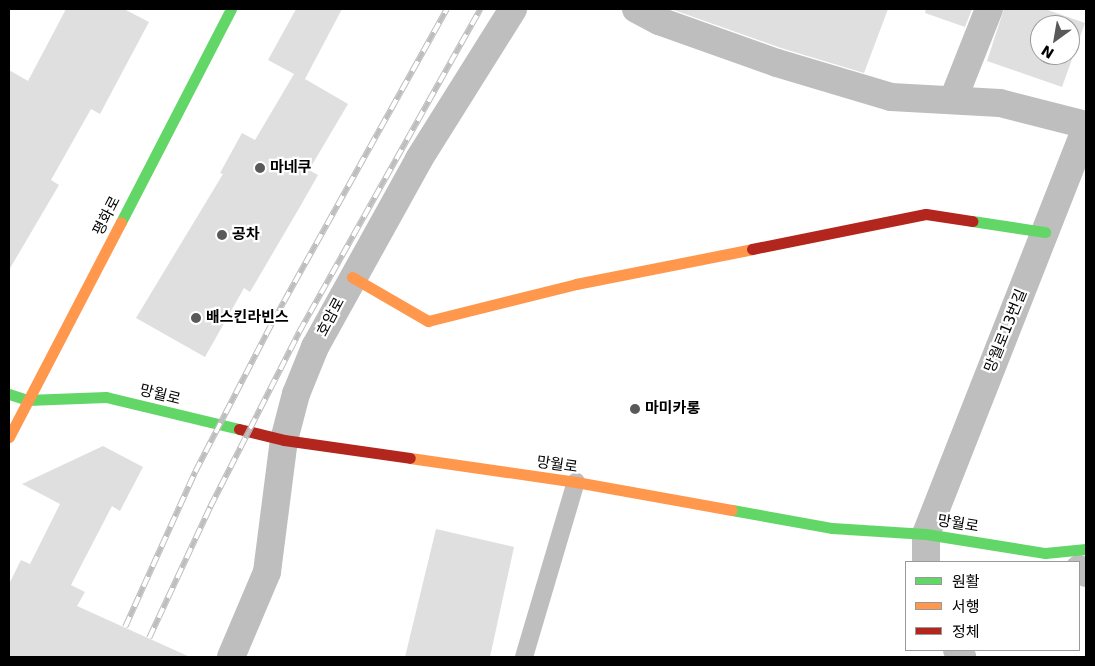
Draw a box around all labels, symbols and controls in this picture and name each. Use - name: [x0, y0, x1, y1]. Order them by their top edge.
- north arrow: [1030, 15, 1080, 65]
- text: N: [1038, 42, 1057, 62]
- place label: 마네쿠: [270, 159, 311, 177]
- marker: 마네쿠: [254, 162, 266, 174]
- street label: 평화로: [90, 193, 124, 239]
- place label: 공차: [232, 226, 260, 244]
- marker: 공차: [216, 229, 228, 241]
- street label: 망월로13번길: [981, 287, 1031, 375]
- street label: 호암로: [313, 294, 349, 340]
- place label: 배스킨라빈스: [206, 309, 289, 327]
- marker: 배스킨라빈스: [190, 312, 202, 324]
- street label: 망월로: [138, 381, 182, 409]
- place label: 마미카롱: [645, 400, 700, 418]
- marker: 마미카롱: [629, 403, 641, 415]
- street label: 망월로: [535, 453, 579, 477]
- street label: 망월로: [936, 512, 980, 536]
- legend: [905, 561, 1080, 651]
- text: 원활: [952, 573, 980, 591]
- text: 서행: [952, 598, 980, 616]
- text: 정체: [952, 623, 980, 641]

